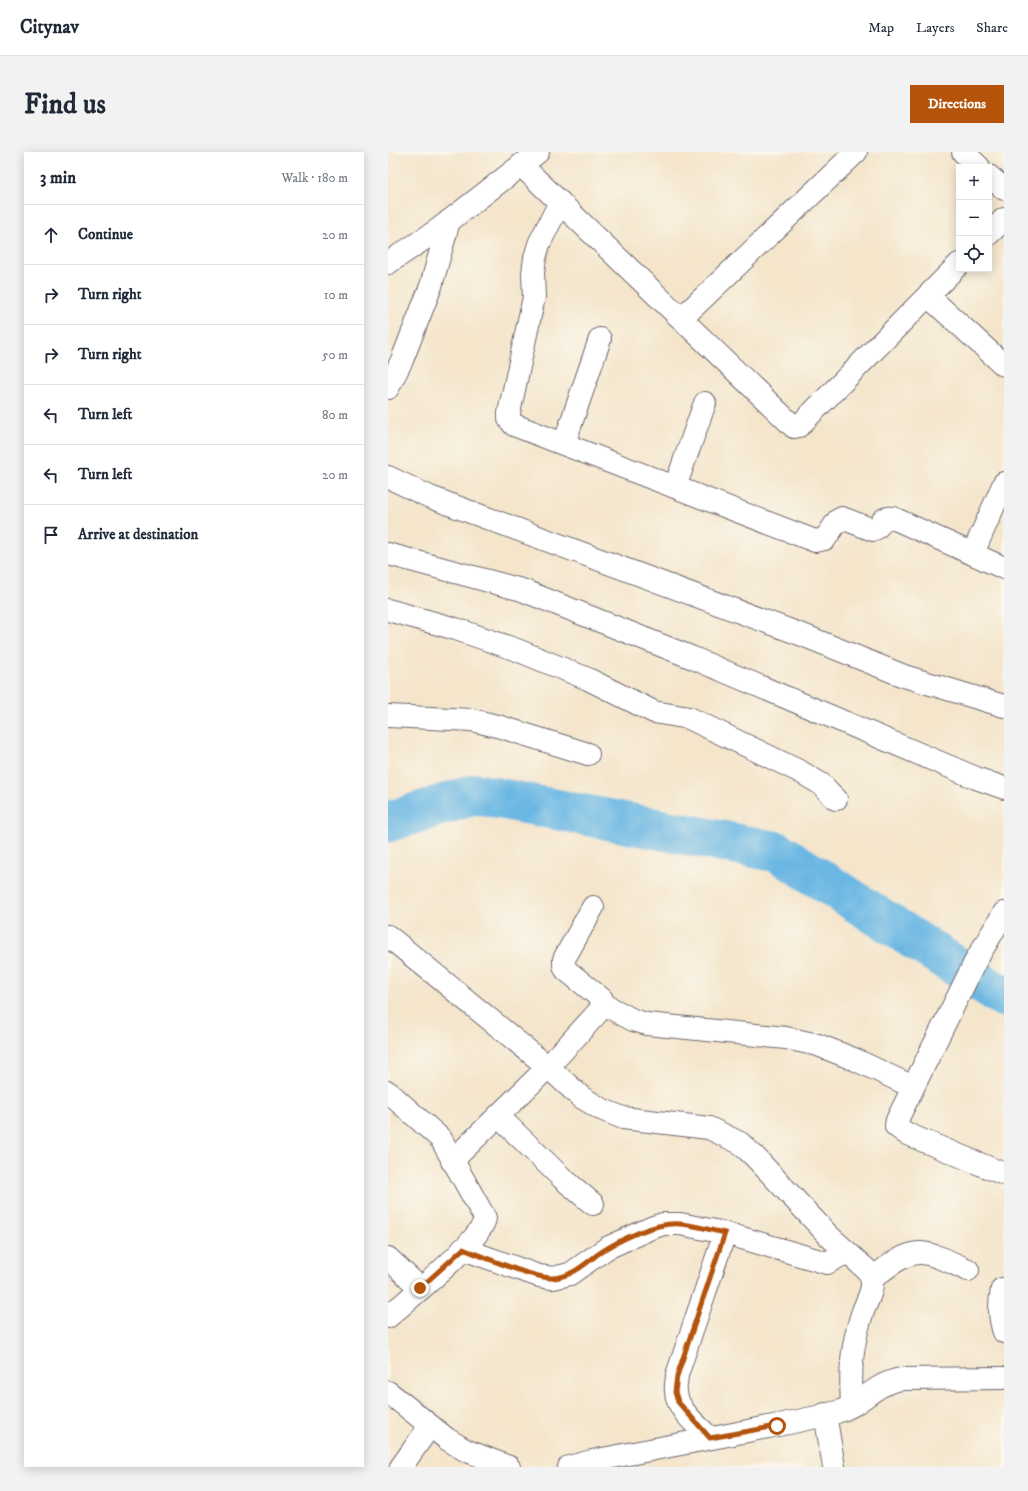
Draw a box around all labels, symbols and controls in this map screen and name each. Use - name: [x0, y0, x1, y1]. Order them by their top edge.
- text: Citynav: [20, 16, 79, 39]
- text: Map: [868, 19, 894, 37]
- text: Layers: [916, 19, 954, 37]
- text: Share: [976, 19, 1008, 37]
- button: Directions: [910, 85, 1004, 123]
- text: Find us: [24, 87, 106, 122]
- map controls: [956, 164, 992, 272]
- button: +: [956, 164, 992, 200]
- text: 3 min: [40, 167, 76, 189]
- text: Walk · 180 m: [281, 170, 348, 186]
- button: −: [956, 200, 992, 236]
- icon: ahead: [40, 224, 62, 246]
- text: Continue: [78, 225, 133, 244]
- text: 20 m: [322, 227, 348, 243]
- button: locate: [956, 236, 992, 272]
- icon: right: [40, 284, 62, 306]
- text: Turn right: [78, 285, 141, 304]
- text: 10 m: [324, 287, 348, 303]
- icon: right: [40, 344, 62, 366]
- text: Turn right: [78, 345, 141, 364]
- text: 50 m: [322, 347, 348, 363]
- icon: left: [40, 404, 62, 426]
- text: Turn left: [78, 405, 132, 424]
- text: 80 m: [322, 407, 348, 423]
- icon: left: [40, 464, 62, 486]
- text: Turn left: [78, 465, 132, 484]
- text: 20 m: [322, 467, 348, 483]
- icon: arrive: [40, 524, 62, 546]
- text: Arrive at destination: [78, 525, 198, 544]
- route end: [411, 1279, 429, 1297]
- route start: [768, 1417, 786, 1435]

